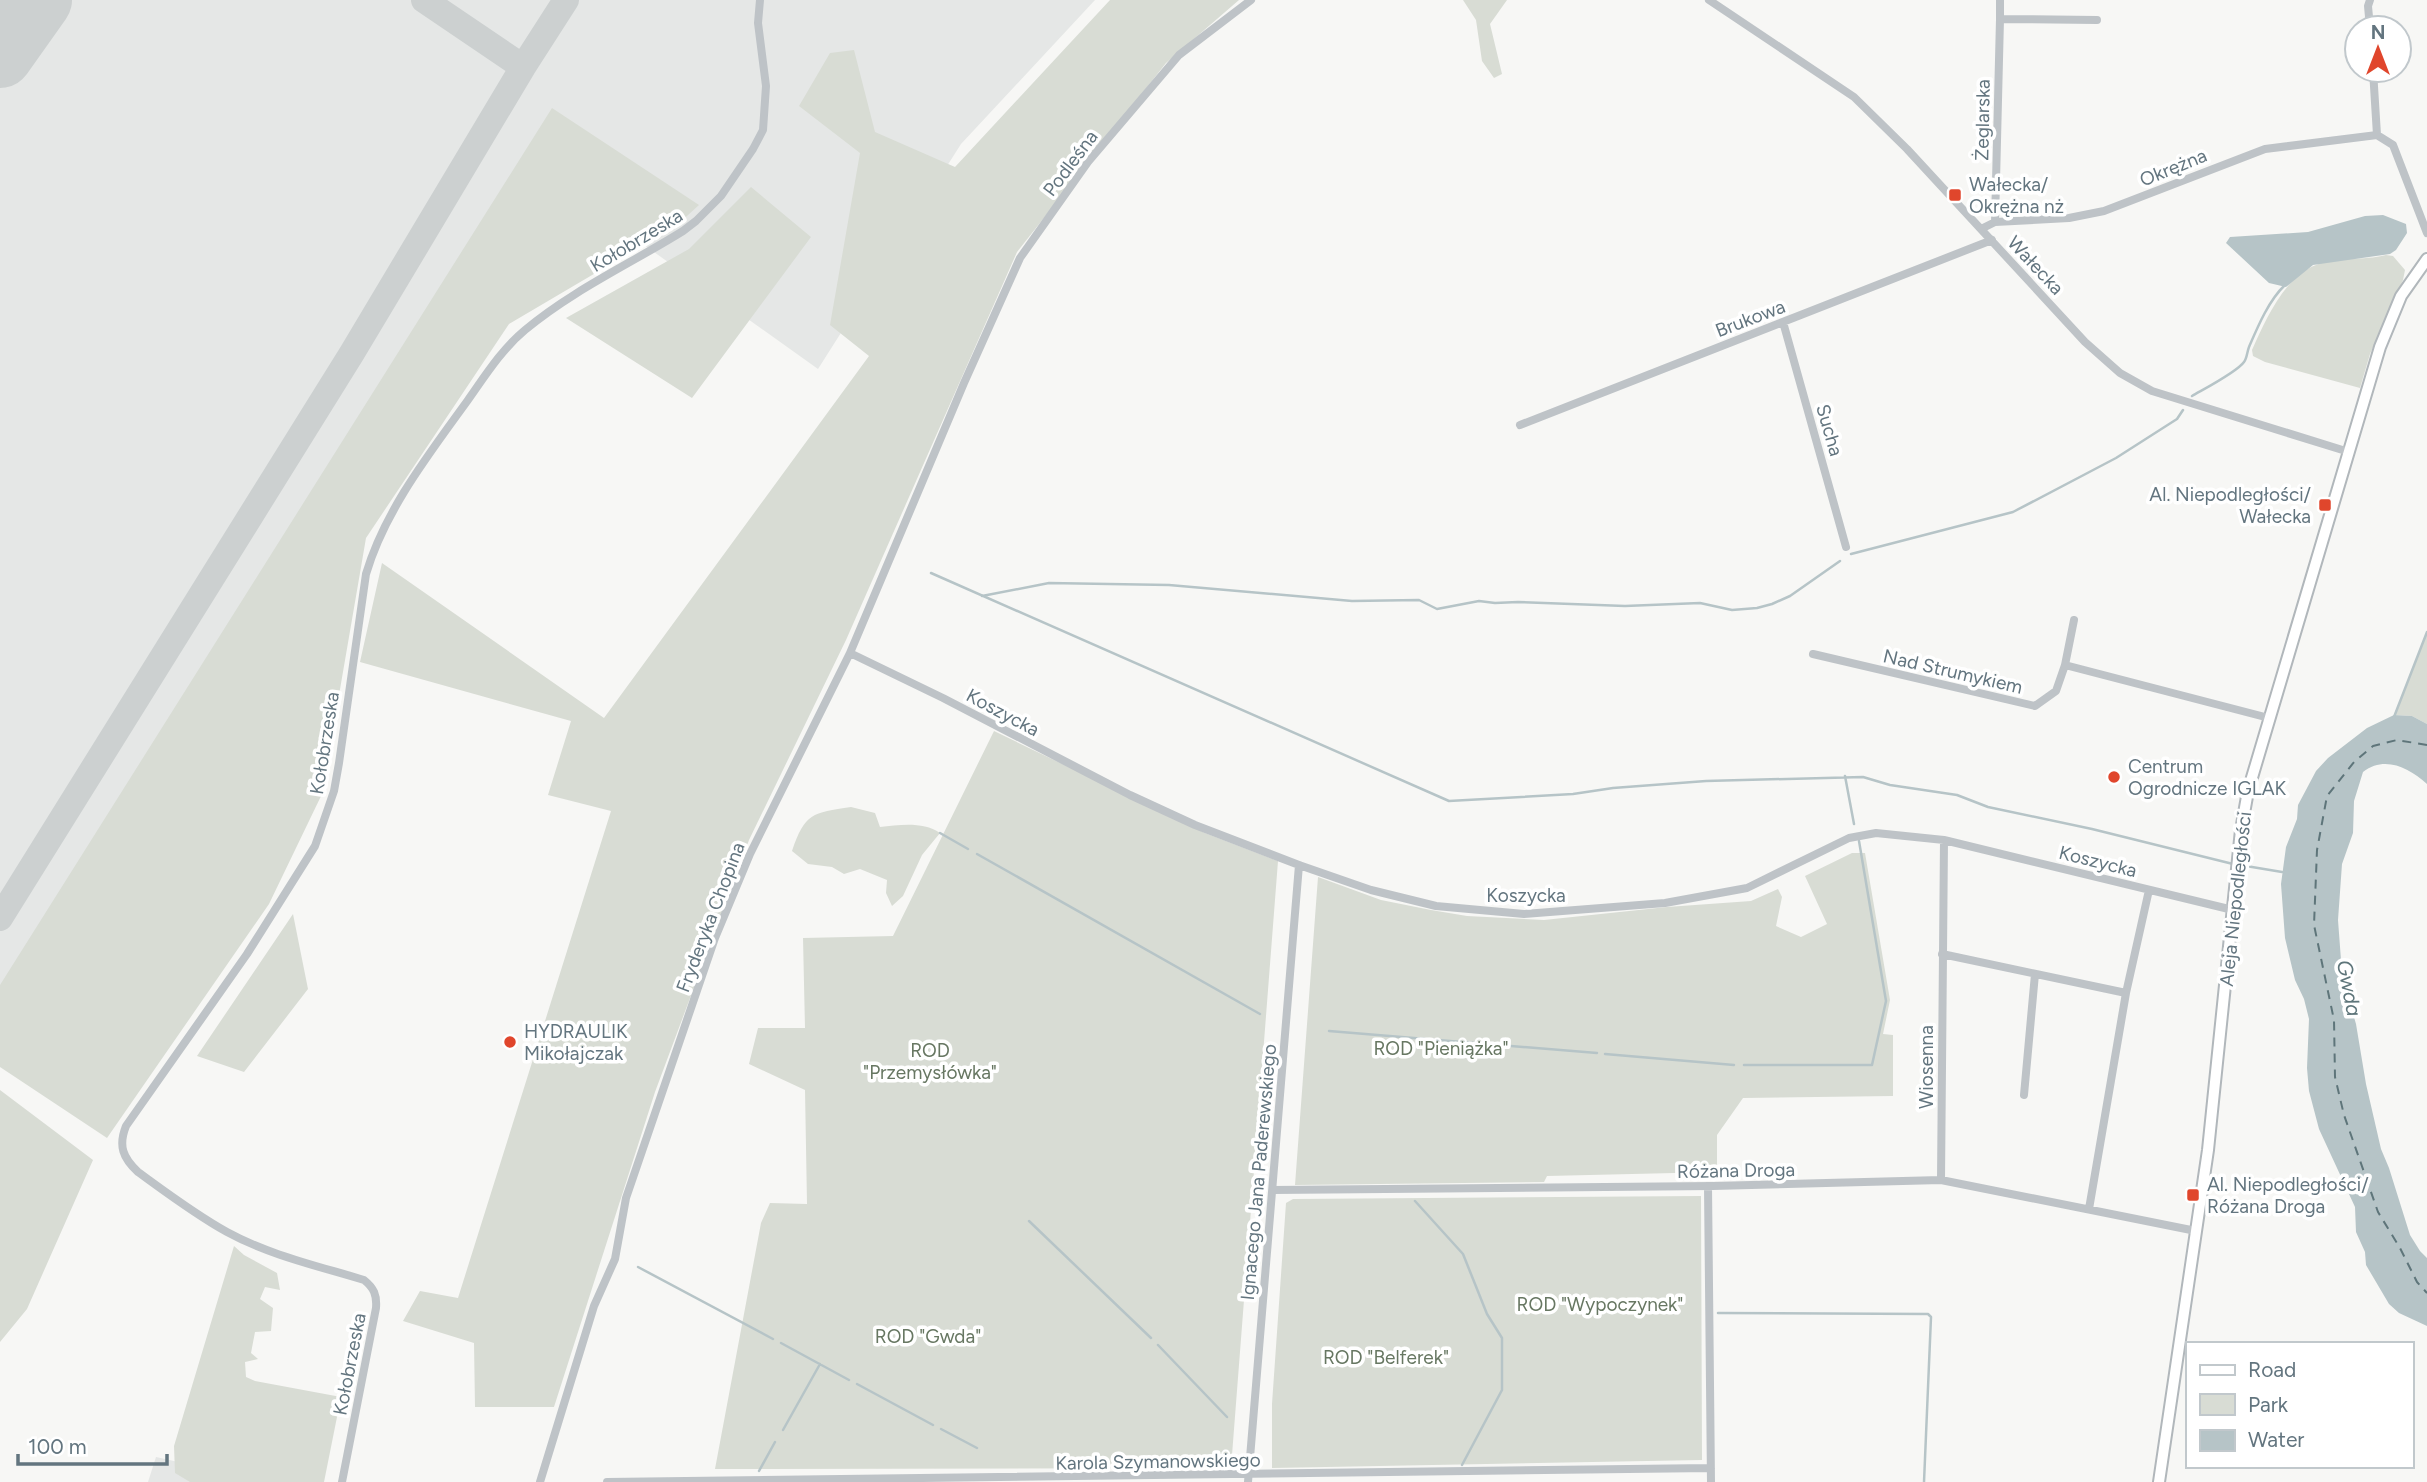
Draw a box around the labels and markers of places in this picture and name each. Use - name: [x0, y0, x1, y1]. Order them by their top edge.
- place label: Wałecka/ Okrężna nż: [1969, 173, 2064, 218]
- marker: Wałecka/ Okrężna nż: [1947, 187, 1963, 203]
- place label: Al. Niepodległości/ Wałecka: [2149, 483, 2312, 528]
- marker: Al. Niepodległości/ Wałecka: [2317, 497, 2333, 513]
- place label: Centrum Ogrodnicze IGLAK: [2128, 755, 2286, 800]
- marker: Centrum Ogrodnicze IGLAK: [2106, 769, 2122, 785]
- place label: HYDRAULIK Mikołajczak: [524, 1020, 628, 1065]
- marker: HYDRAULIK Mikołajczak: [502, 1034, 518, 1050]
- place label: Al. Niepodległości/ Różana Droga: [2207, 1173, 2369, 1218]
- marker: Al. Niepodległości/ Różana Droga: [2185, 1187, 2201, 1203]

